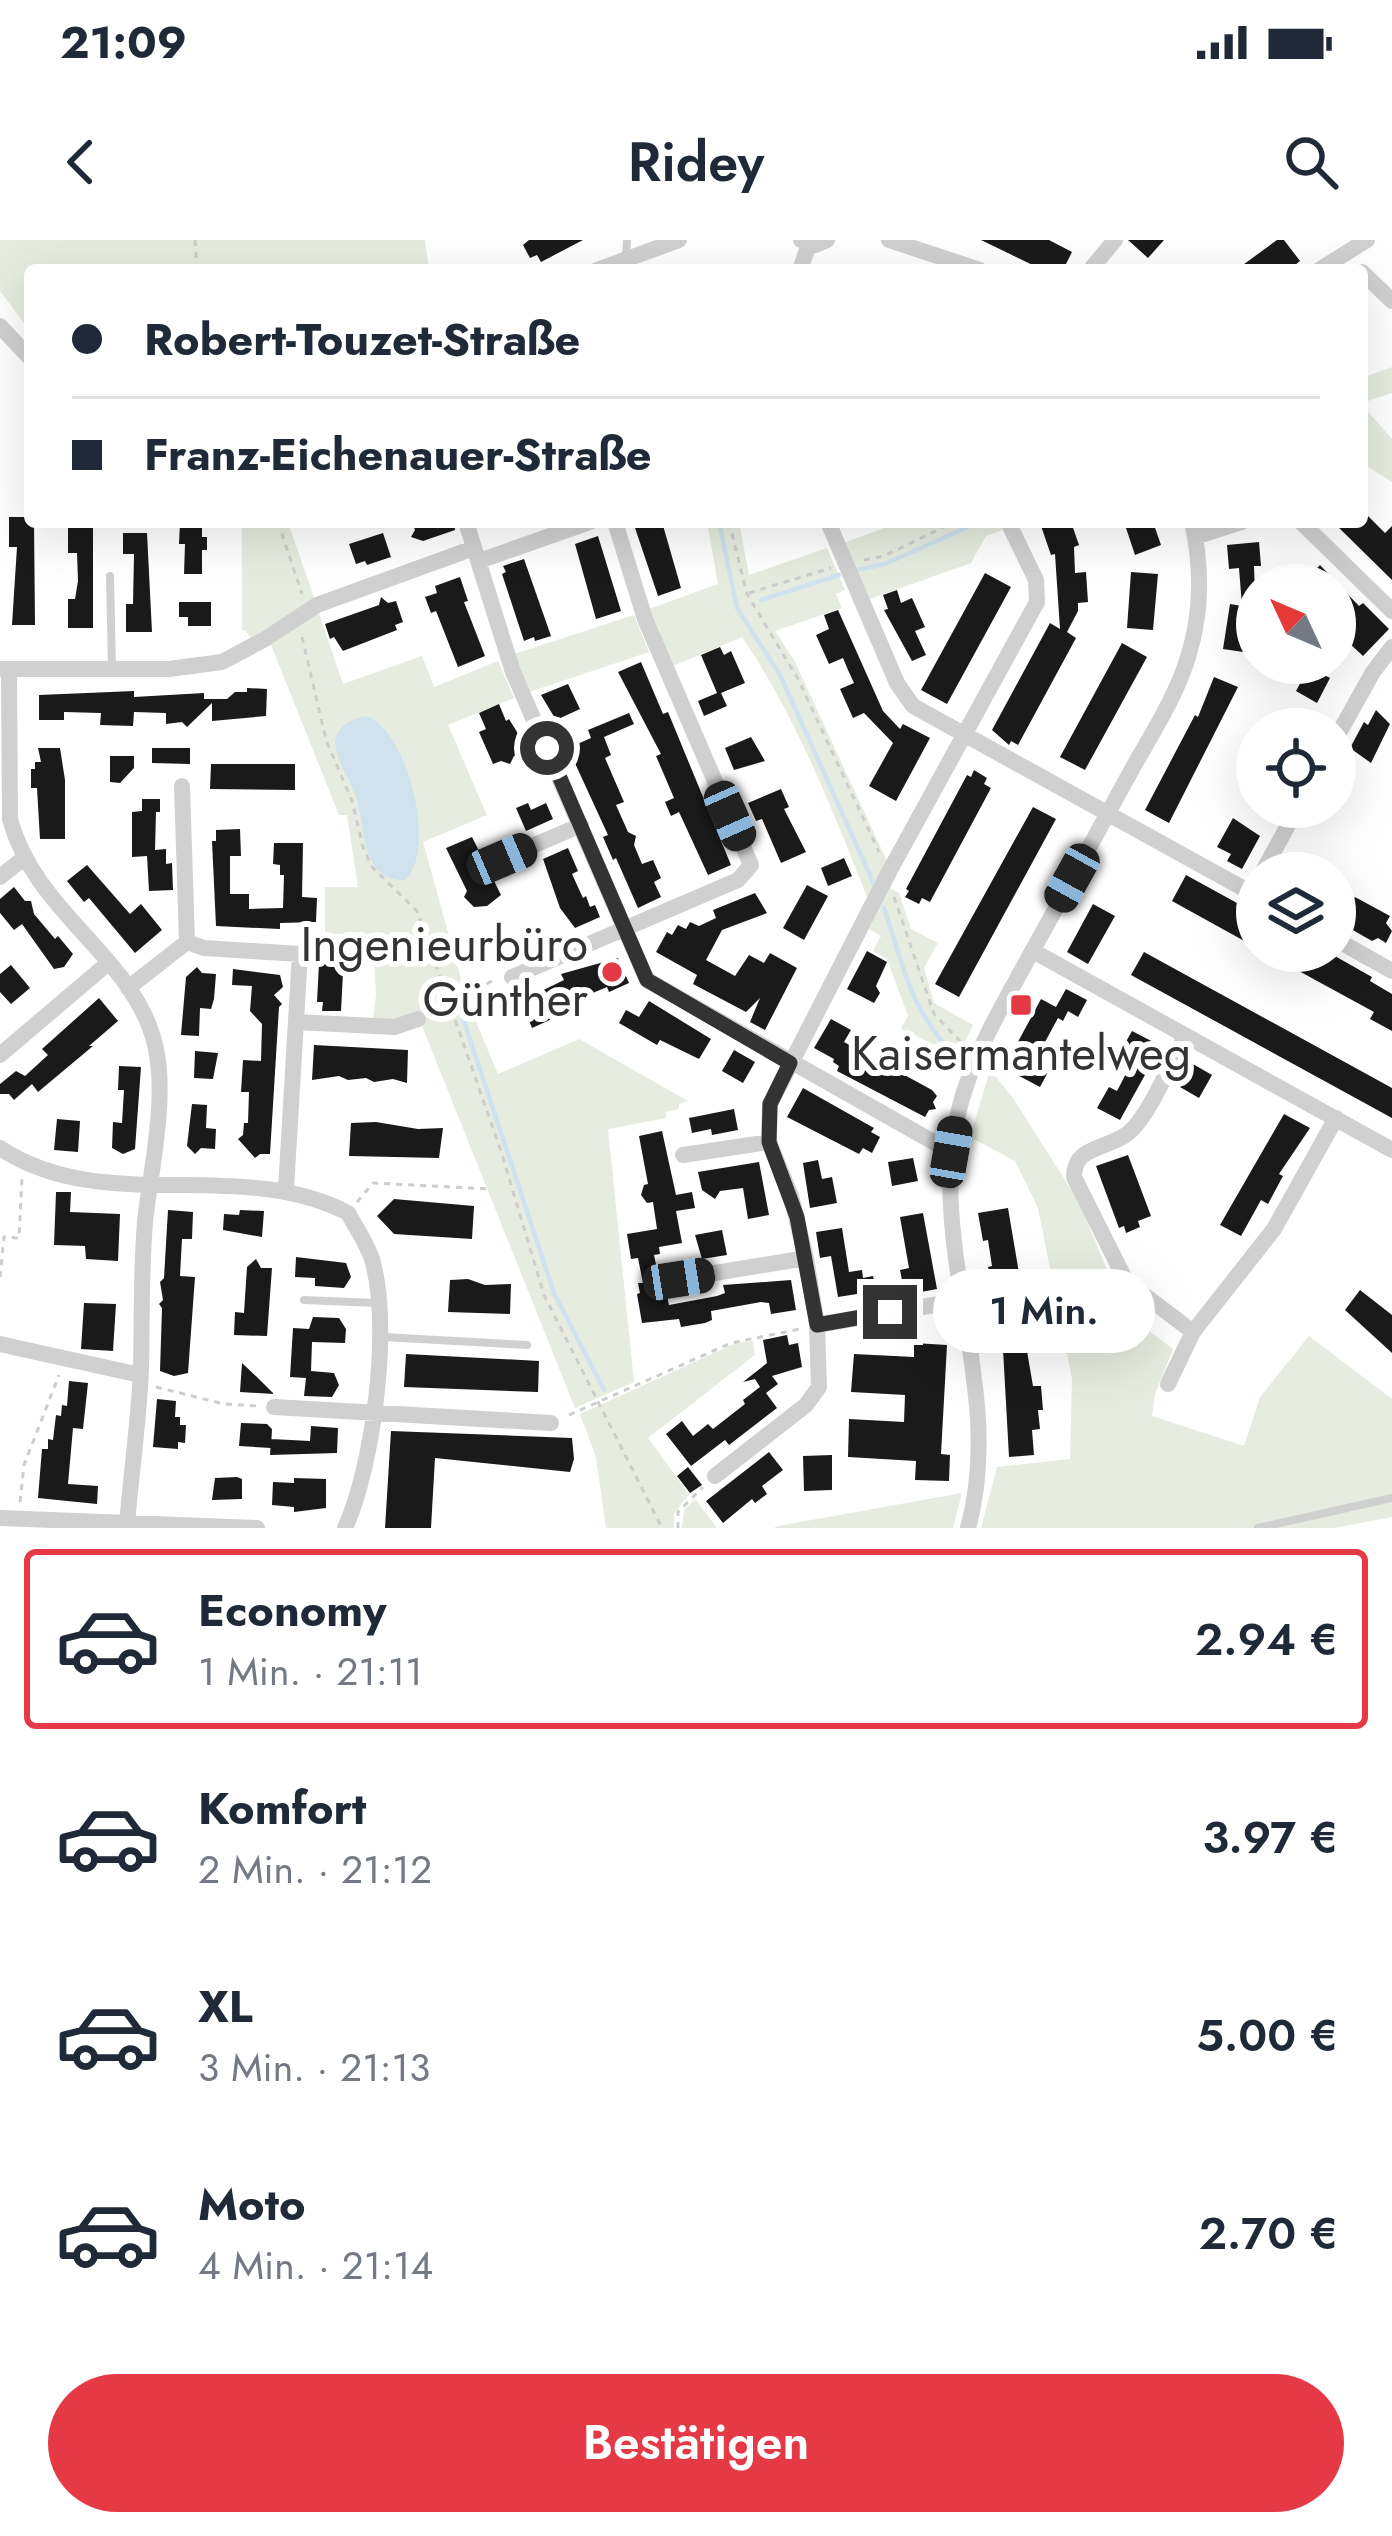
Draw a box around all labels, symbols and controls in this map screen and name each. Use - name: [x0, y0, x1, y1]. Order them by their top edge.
- text: 21:09: [60, 10, 187, 75]
- text: Ridey: [628, 123, 764, 201]
- icon: back: [48, 129, 114, 195]
- icon: search: [1278, 129, 1344, 195]
- text: Robert-Touzet-Straße: [144, 307, 580, 372]
- text: Franz-Eichenauer-Straße: [144, 422, 652, 487]
- north arrow: [1236, 564, 1356, 684]
- map controls: [1236, 564, 1356, 972]
- button: locate: [1236, 708, 1356, 828]
- route start: [520, 721, 574, 775]
- car: [699, 776, 761, 856]
- car: [462, 828, 542, 890]
- car: [1039, 838, 1105, 918]
- button: layers: [1236, 852, 1356, 972]
- place label: Ingenieurbüro Günther: [300, 910, 589, 1034]
- marker: Ingenieurbüro Günther: [599, 959, 625, 985]
- marker: Kaisermantelweg: [1008, 992, 1034, 1018]
- place label: Kaisermantelweg: [851, 1019, 1191, 1088]
- car: [927, 1113, 975, 1191]
- car: [641, 1256, 717, 1302]
- callout: 1 Min.: [932, 1270, 1154, 1354]
- text: 1 Min.: [989, 1282, 1099, 1339]
- route end: [863, 1285, 917, 1339]
- text: Economy: [198, 1578, 386, 1643]
- icon: car: [54, 1585, 162, 1693]
- text: 2.94 €: [1195, 1607, 1338, 1672]
- text: 1 Min. · 21:11: [198, 1643, 423, 1700]
- text: Komfort: [198, 1776, 366, 1841]
- icon: car: [54, 1783, 162, 1891]
- text: 3.97 €: [1202, 1805, 1338, 1870]
- text: 2 Min. · 21:12: [198, 1841, 432, 1898]
- text: XL: [198, 1974, 253, 2039]
- icon: car: [54, 1981, 162, 2089]
- text: 5.00 €: [1196, 2003, 1338, 2068]
- text: 3 Min. · 21:13: [198, 2039, 430, 2096]
- text: Moto: [198, 2172, 306, 2237]
- icon: car: [54, 2179, 162, 2287]
- text: 2.70 €: [1199, 2201, 1338, 2266]
- text: 4 Min. · 21:14: [198, 2237, 433, 2294]
- button: Bestätigen: [48, 2374, 1344, 2512]

